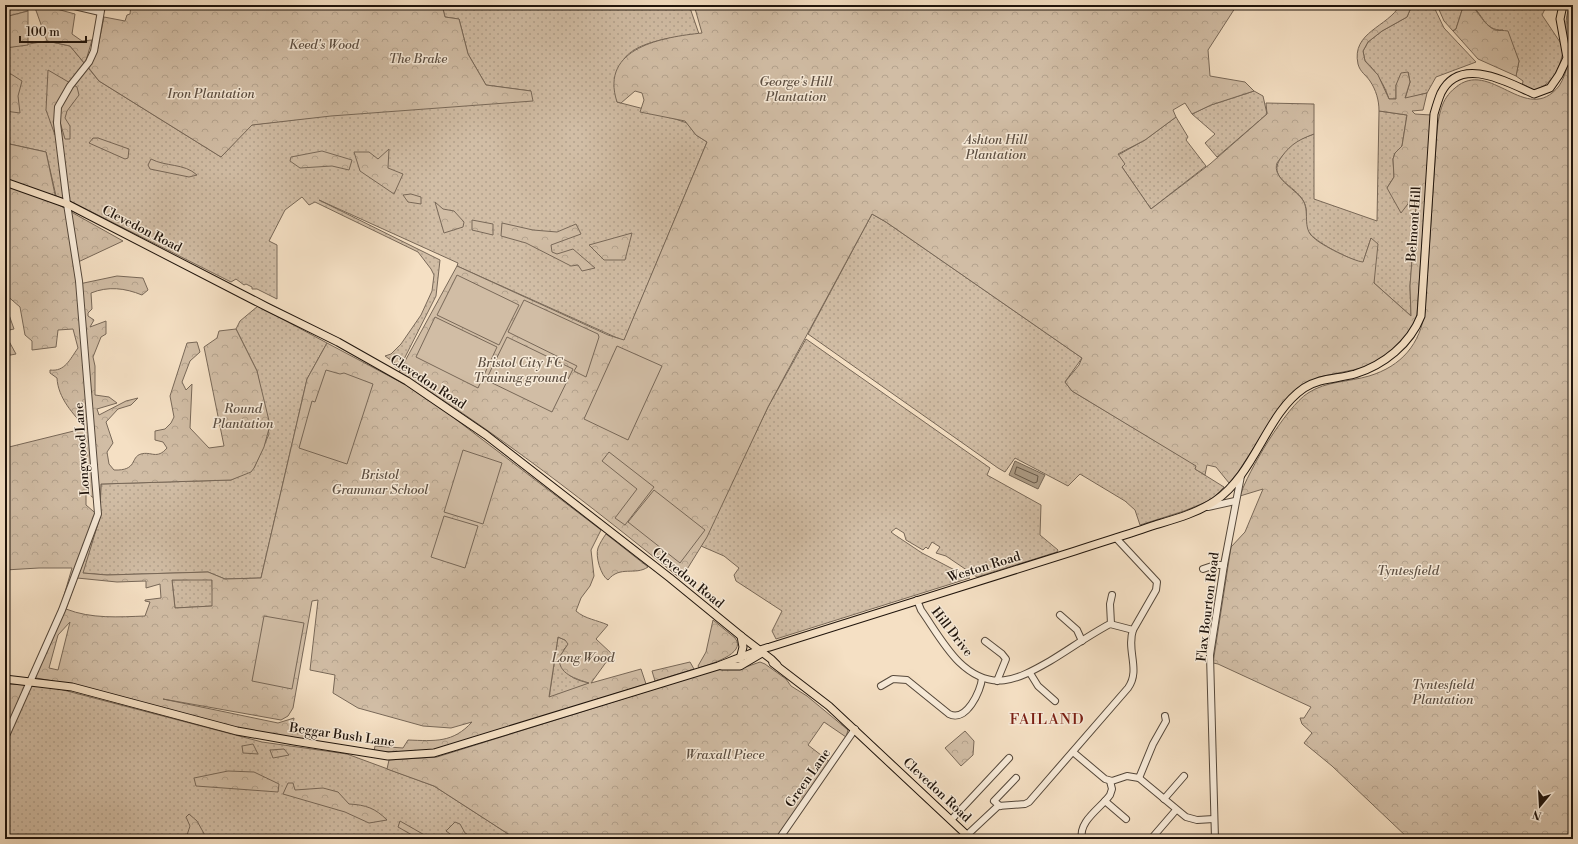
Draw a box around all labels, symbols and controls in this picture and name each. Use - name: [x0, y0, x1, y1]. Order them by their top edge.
- scale bar: [20, 18, 86, 44]
- text: 100 m: [26, 25, 60, 40]
- park label: Keed's Wood: [289, 37, 360, 53]
- park label: The Brake: [389, 51, 447, 67]
- park label: George's Hill Plantation: [759, 74, 833, 105]
- park label: Iron Plantation: [166, 86, 255, 102]
- park label: Ashton Hill Plantation: [962, 132, 1028, 163]
- street label: Belmont Hill: [1403, 186, 1425, 263]
- street label: Clevedon Road: [99, 202, 185, 256]
- street label: Clevedon Road: [387, 351, 470, 413]
- park label: Bristol City FC Training ground: [474, 355, 567, 386]
- street label: Longwood Lane: [71, 401, 93, 496]
- park label: Round Plantation: [212, 401, 274, 432]
- park label: Bristol Grammar School: [331, 467, 429, 498]
- street label: Clevedon Road: [649, 544, 727, 612]
- street label: Weston Road: [945, 548, 1023, 586]
- street label: Flax Bourton Road: [1193, 551, 1223, 663]
- park label: Tyntesfield: [1377, 563, 1440, 579]
- street label: Hill Drive: [928, 604, 976, 660]
- park label: Long Wood: [551, 650, 615, 666]
- park label: Tyntesfield Plantation: [1412, 677, 1475, 708]
- district label: FAILAND: [1009, 710, 1085, 729]
- street label: Beggar Bush Lane: [287, 720, 396, 750]
- street label: Green Lane: [782, 745, 834, 811]
- park label: Wraxall Piece: [686, 747, 764, 763]
- street label: Clevedon Road: [900, 754, 975, 826]
- north arrow: [1520, 786, 1560, 826]
- text: N: [1531, 806, 1544, 823]

